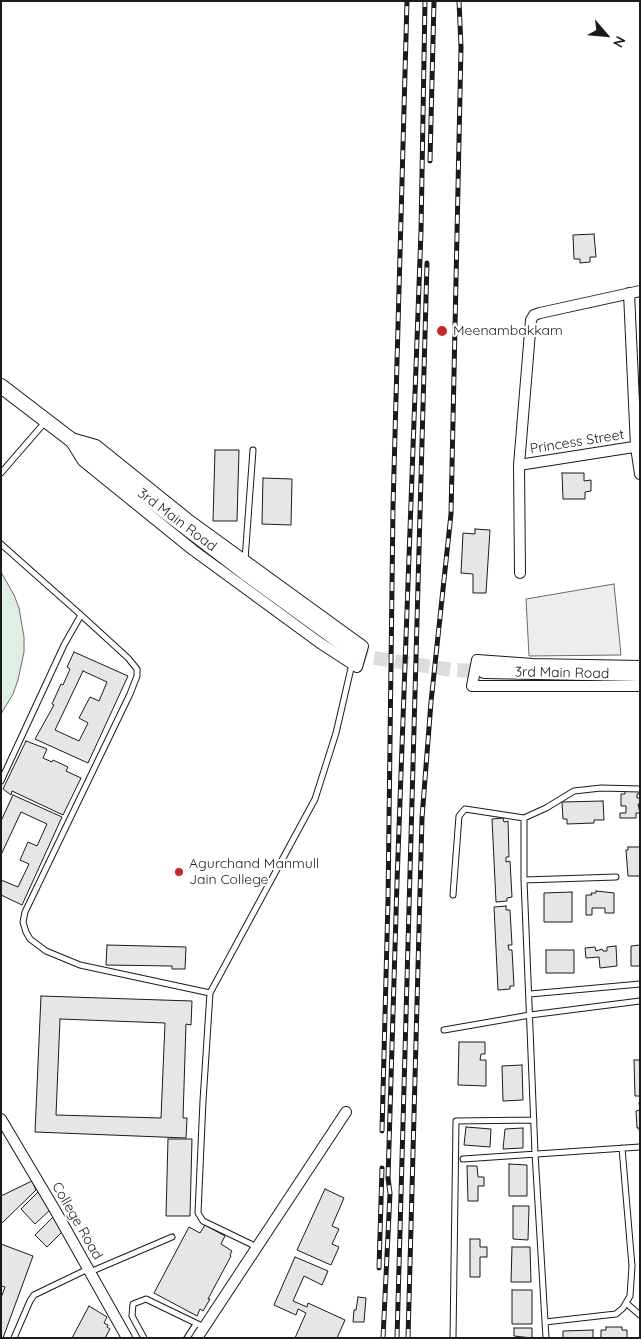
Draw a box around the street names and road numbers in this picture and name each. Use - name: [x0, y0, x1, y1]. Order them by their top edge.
- street label: Princess Street: [529, 426, 625, 458]
- street label: 3rd Main Road: [134, 485, 220, 555]
- street label: 3rd Main Road: [515, 664, 609, 682]
- street label: College Road: [48, 1179, 106, 1263]

